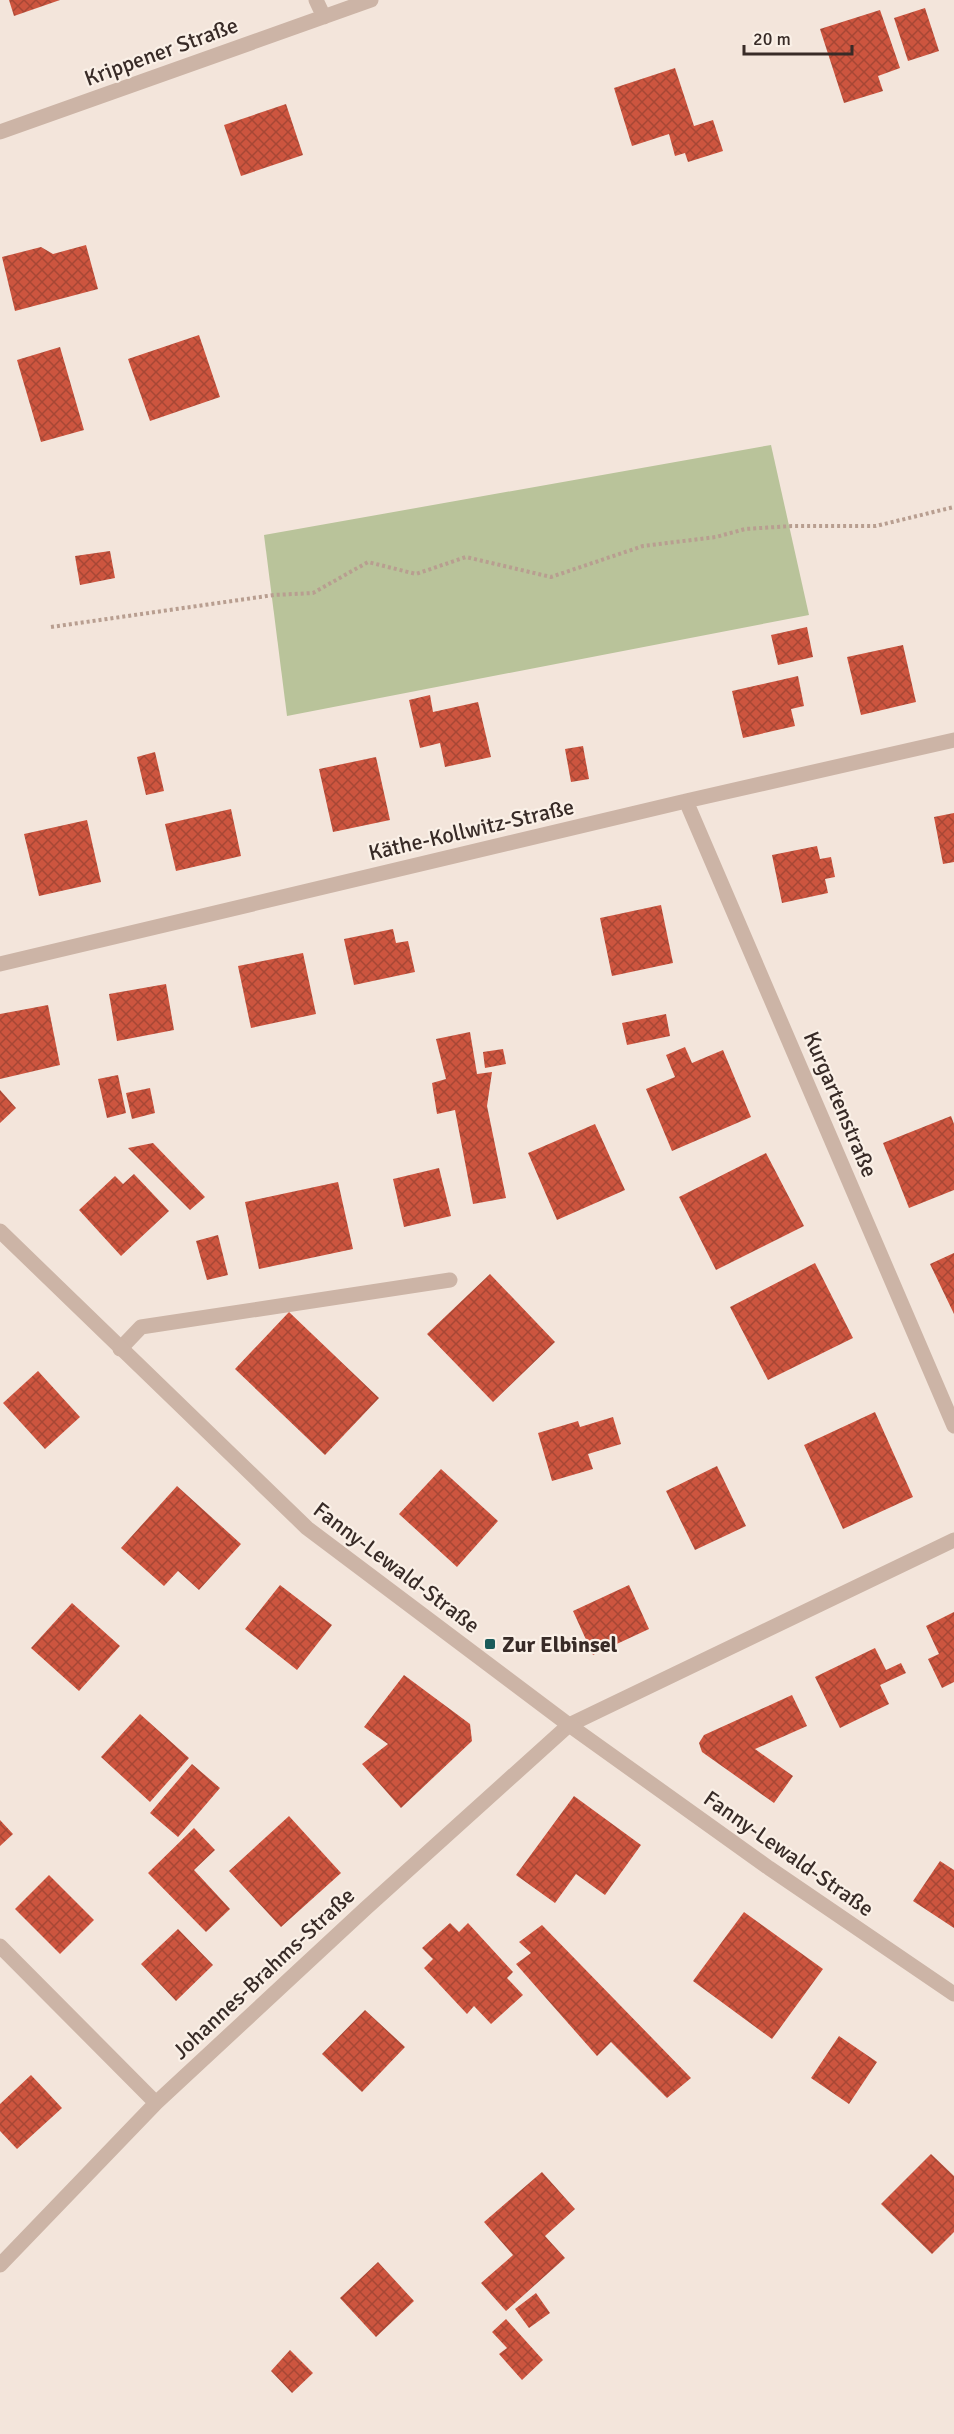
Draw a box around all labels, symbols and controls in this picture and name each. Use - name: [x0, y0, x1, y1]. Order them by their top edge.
- street label: Krippener Straße: [81, 11, 242, 92]
- scale bar: [744, 18, 852, 56]
- text: 20 m: [753, 28, 791, 50]
- street label: Käthe-Kollwitz-Straße: [366, 793, 577, 866]
- street label: Kurgartenstraße: [798, 1027, 883, 1181]
- street label: Fanny-Lewald-Straße: [308, 1496, 485, 1639]
- place label: Zur Elbinsel: [502, 1631, 618, 1658]
- marker: Zur Elbinsel: [483, 1637, 497, 1651]
- street label: Fanny-Lewald-Straße: [698, 1785, 879, 1922]
- street label: Johannes-Brahms-Straße: [167, 1882, 360, 2065]

